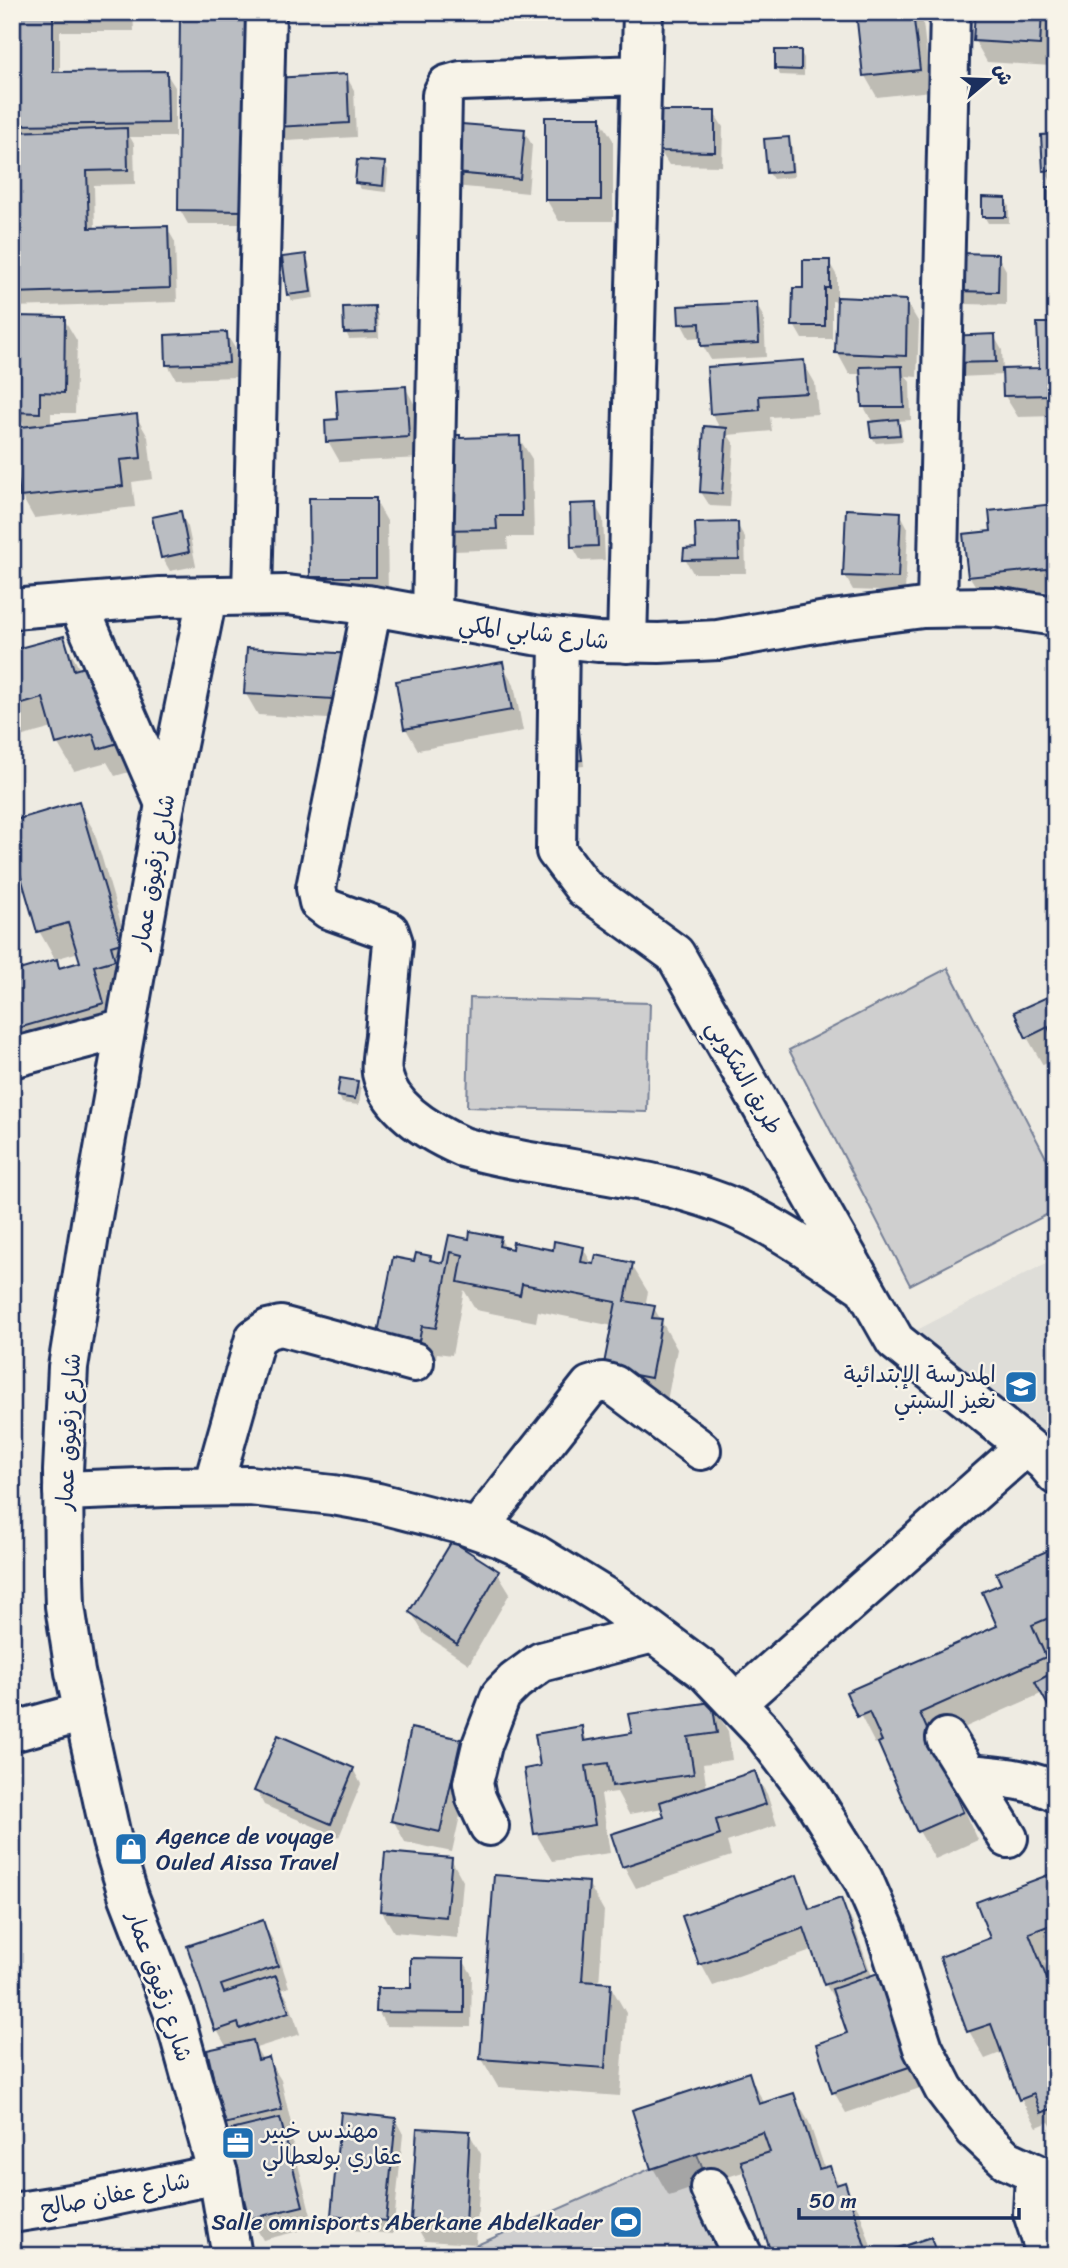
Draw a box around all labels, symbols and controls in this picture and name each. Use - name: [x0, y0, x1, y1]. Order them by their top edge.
- north arrow: [953, 46, 1023, 116]
- text: ش: [985, 59, 1023, 90]
- street label: شارع شابي المكي: [456, 603, 611, 662]
- street label: شارع زقيوق عمار: [119, 791, 187, 954]
- street label: طريق الشكوبي: [695, 1012, 794, 1143]
- street label: شارع زقيوق عمار: [44, 1352, 93, 1513]
- place label: المدرسة الإبتدائية نغيز السبتي: [844, 1354, 996, 1421]
- school or university icon: المدرسة الإبتدائية نغيز السبتي: [1002, 1368, 1040, 1406]
- place label: Agence de voyage Ouled Aissa Travel: [155, 1816, 339, 1883]
- shop icon: Agence de voyage Ouled Aissa Travel: [112, 1830, 150, 1868]
- street label: شارع زقيوق عمار: [114, 1904, 205, 2067]
- place label: مهندس خبير عقاري بولعطالي: [260, 2110, 402, 2177]
- office icon: مهندس خبير عقاري بولعطالي: [219, 2124, 257, 2162]
- street label: شارع عفان صالح: [37, 2160, 194, 2229]
- scale bar: [799, 2177, 1019, 2221]
- text: 50 m: [809, 2182, 857, 2220]
- place label: Salle omnisports Aberkane Abdelkader: [212, 2202, 604, 2243]
- sports icon: Salle omnisports Aberkane Abdelkader: [607, 2203, 645, 2241]

